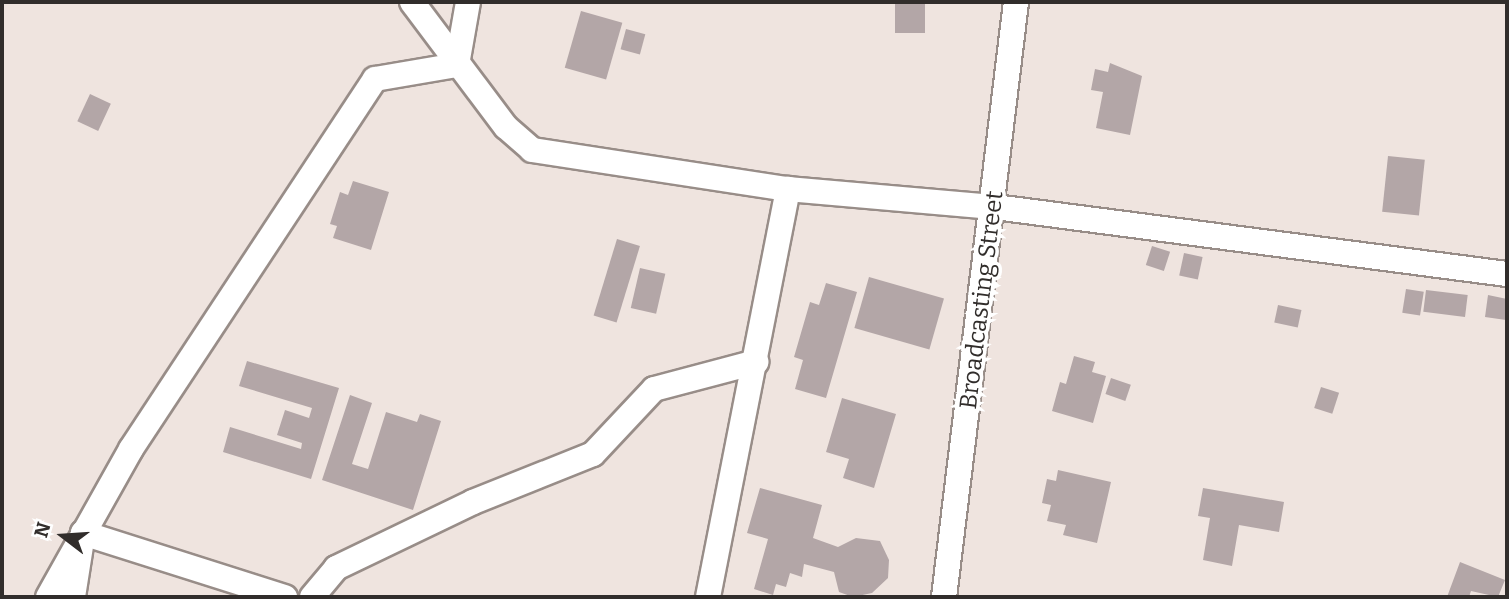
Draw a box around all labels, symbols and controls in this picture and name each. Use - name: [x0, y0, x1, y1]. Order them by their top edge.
- street label: Broadcasting Street: [954, 189, 1010, 411]
- north arrow: [28, 501, 98, 571]
- text: N: [29, 519, 56, 540]

